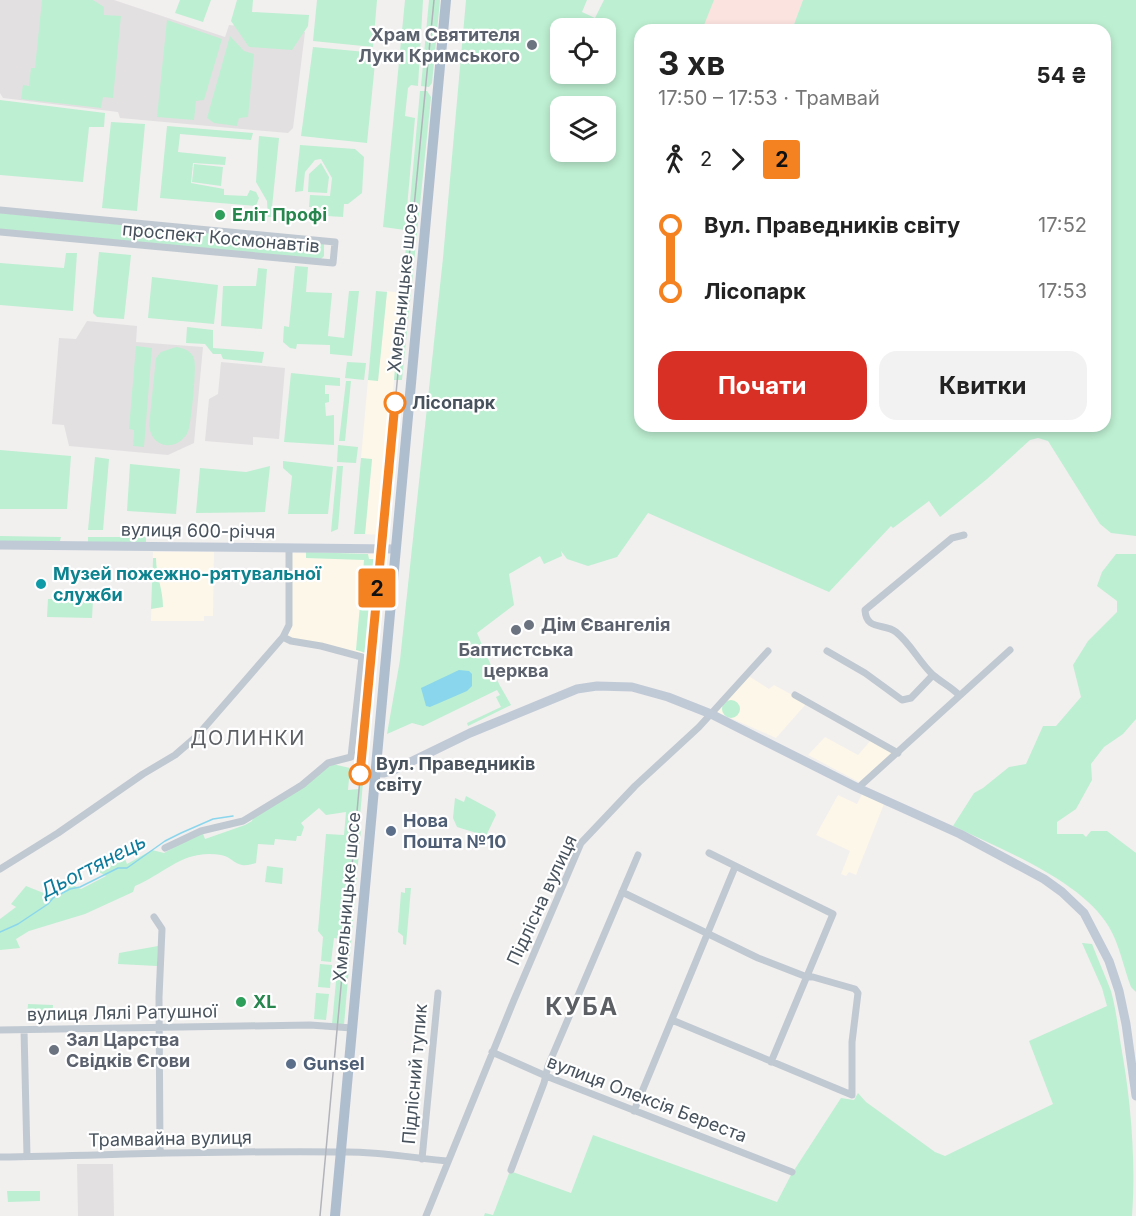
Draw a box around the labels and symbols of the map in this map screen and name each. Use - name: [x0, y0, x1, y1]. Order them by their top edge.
- place label: Храм Святителя Луки Кримського: [358, 24, 520, 66]
- marker: Храм Святителя Луки Кримського: [525, 38, 539, 52]
- street label: Хмельницьке шосе: [383, 202, 422, 374]
- place label: Еліт Профі: [232, 204, 327, 225]
- marker: Еліт Профі: [213, 208, 227, 222]
- street label: проспект Космонавтів: [121, 218, 321, 257]
- marker: Лісопарк: [384, 392, 406, 414]
- place label: Лісопарк: [412, 392, 496, 413]
- street label: вулиця 600-річчя: [121, 519, 275, 542]
- place label: Музей пожежно-рятувальної служби: [53, 563, 322, 605]
- line badge: 2: [358, 568, 397, 608]
- marker: Музей пожежно-рятувальної служби: [34, 577, 48, 591]
- place label: Дім Євангелія: [541, 614, 670, 635]
- marker: Дім Євангелія: [522, 618, 536, 632]
- marker: Баптистська церква: [509, 623, 523, 637]
- place label: Баптистська церква: [458, 639, 574, 681]
- district label: ДОЛИНКИ: [190, 726, 306, 750]
- place label: Вул. Праведників світу: [376, 753, 535, 795]
- marker: Вул. Праведників світу: [349, 763, 371, 785]
- place label: Нова Пошта №10: [403, 810, 506, 852]
- street label: Хмельницьке шосе: [329, 811, 364, 983]
- marker: Нова Пошта №10: [384, 824, 398, 838]
- water label: Дьогтянець: [35, 829, 150, 903]
- street label: Підлісна вулиця: [502, 831, 581, 968]
- place label: XL: [253, 991, 276, 1012]
- district label: КУБА: [545, 992, 619, 1021]
- marker: XL: [234, 995, 248, 1009]
- street label: вулиця Лялі Ратушної: [27, 1000, 219, 1025]
- street label: Підлісний тупик: [398, 1003, 431, 1145]
- place label: Зал Царства Свідків Єгови: [66, 1029, 190, 1071]
- marker: Зал Царства Свідків Єгови: [47, 1043, 61, 1057]
- street label: вулиця Олексія Береста: [544, 1051, 750, 1146]
- place label: Gunsel: [303, 1053, 365, 1074]
- marker: Gunsel: [284, 1057, 298, 1071]
- street label: Трамвайна вулиця: [88, 1127, 252, 1150]

